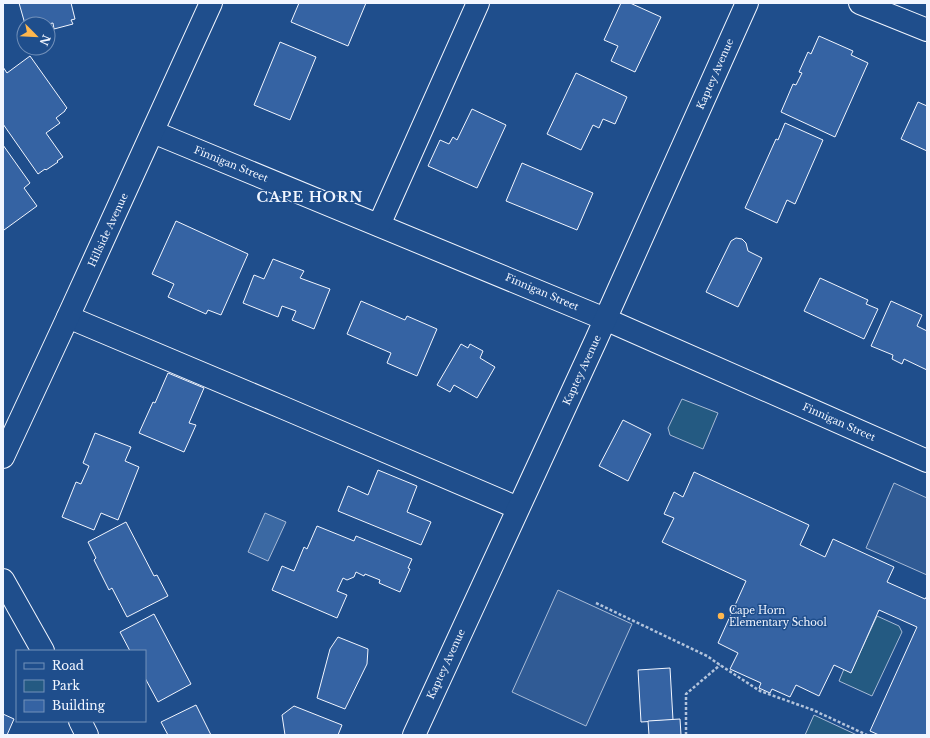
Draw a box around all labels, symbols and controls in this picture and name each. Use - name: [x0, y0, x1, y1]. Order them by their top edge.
- north arrow: [16, 16, 56, 56]
- text: N: [36, 32, 54, 48]
- street label: Kaptey Avenue: [694, 36, 737, 111]
- street label: Finnigan Street: [192, 143, 270, 185]
- district label: CAPE HORN: [257, 188, 363, 206]
- street label: Hillside Avenue: [85, 191, 131, 269]
- street label: Finnigan Street: [503, 271, 581, 313]
- street label: Kaptey Avenue: [560, 333, 604, 407]
- street label: Finnigan Street: [800, 400, 878, 444]
- place label: Cape Horn Elementary School: [729, 604, 827, 629]
- marker: Cape Horn Elementary School: [716, 611, 726, 621]
- street label: Kaptey Avenue: [424, 627, 468, 701]
- legend: [16, 650, 146, 722]
- text: Road: [52, 658, 84, 673]
- text: Park: [52, 678, 80, 693]
- text: Building: [52, 698, 106, 713]

